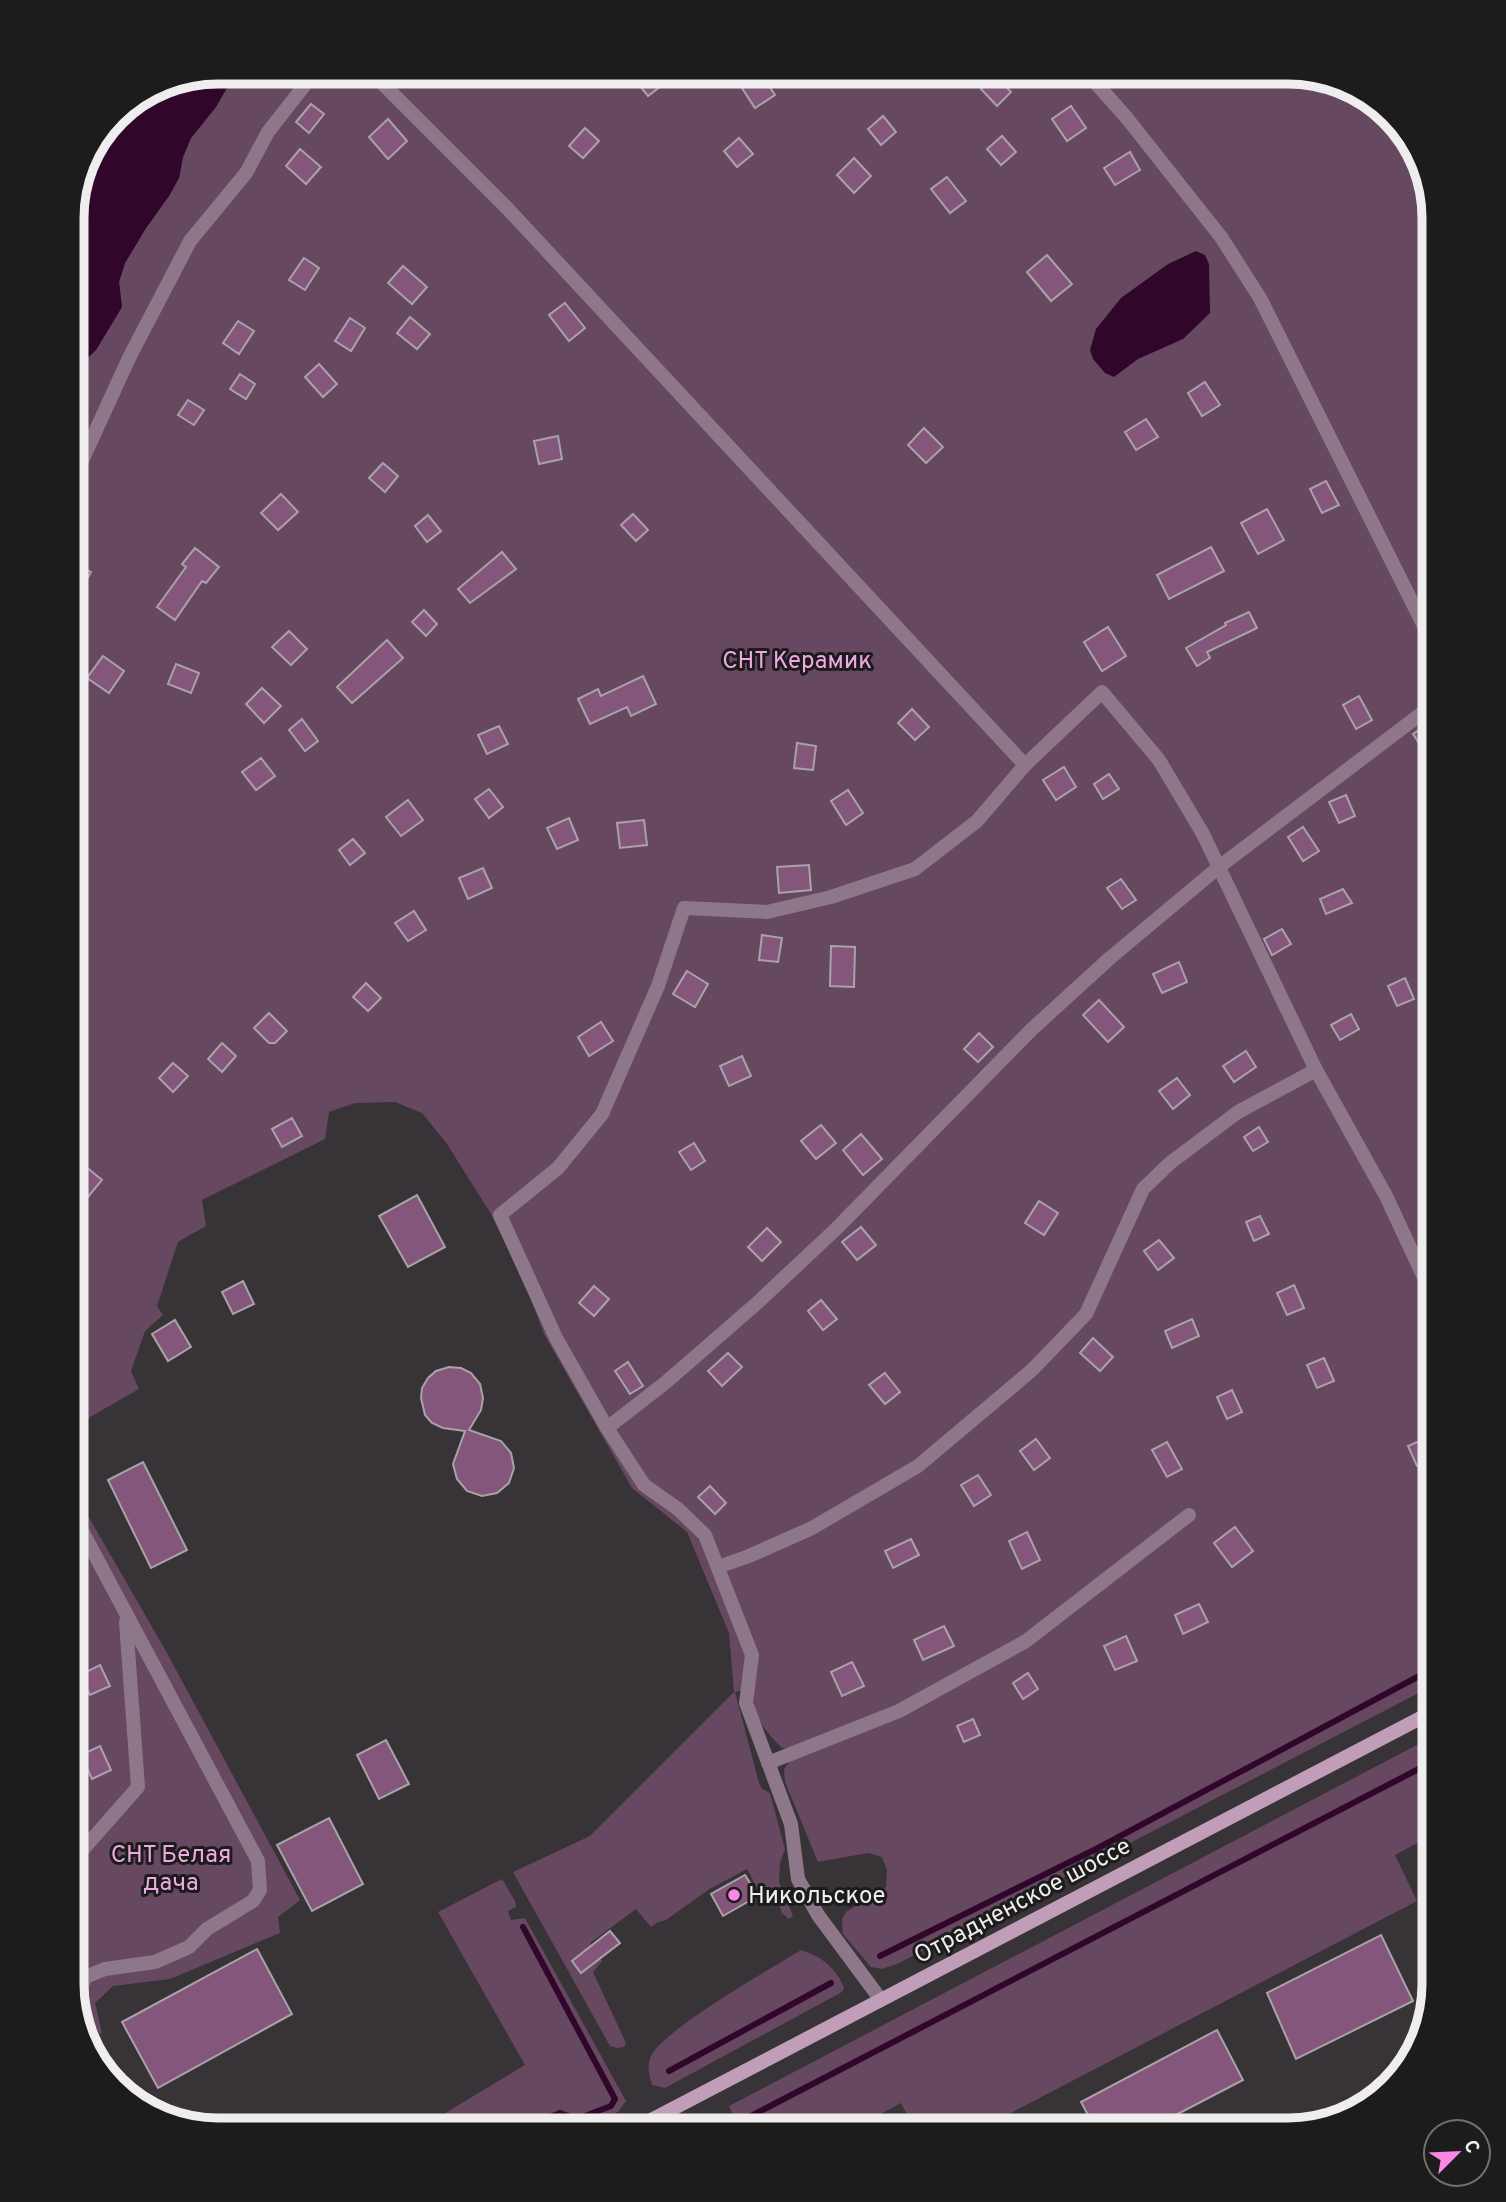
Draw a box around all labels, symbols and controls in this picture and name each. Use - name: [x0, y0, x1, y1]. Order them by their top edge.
- park label: СНТ Керамик: [722, 647, 872, 677]
- street label: Отрадненское шоссе: [909, 1832, 1136, 1972]
- park label: СНТ Белая дача: [111, 1841, 231, 1899]
- place label: Никольское: [748, 1882, 885, 1912]
- marker: Никольское: [726, 1887, 742, 1903]
- north arrow: [1422, 2118, 1492, 2188]
- text: С: [1457, 2136, 1484, 2157]

